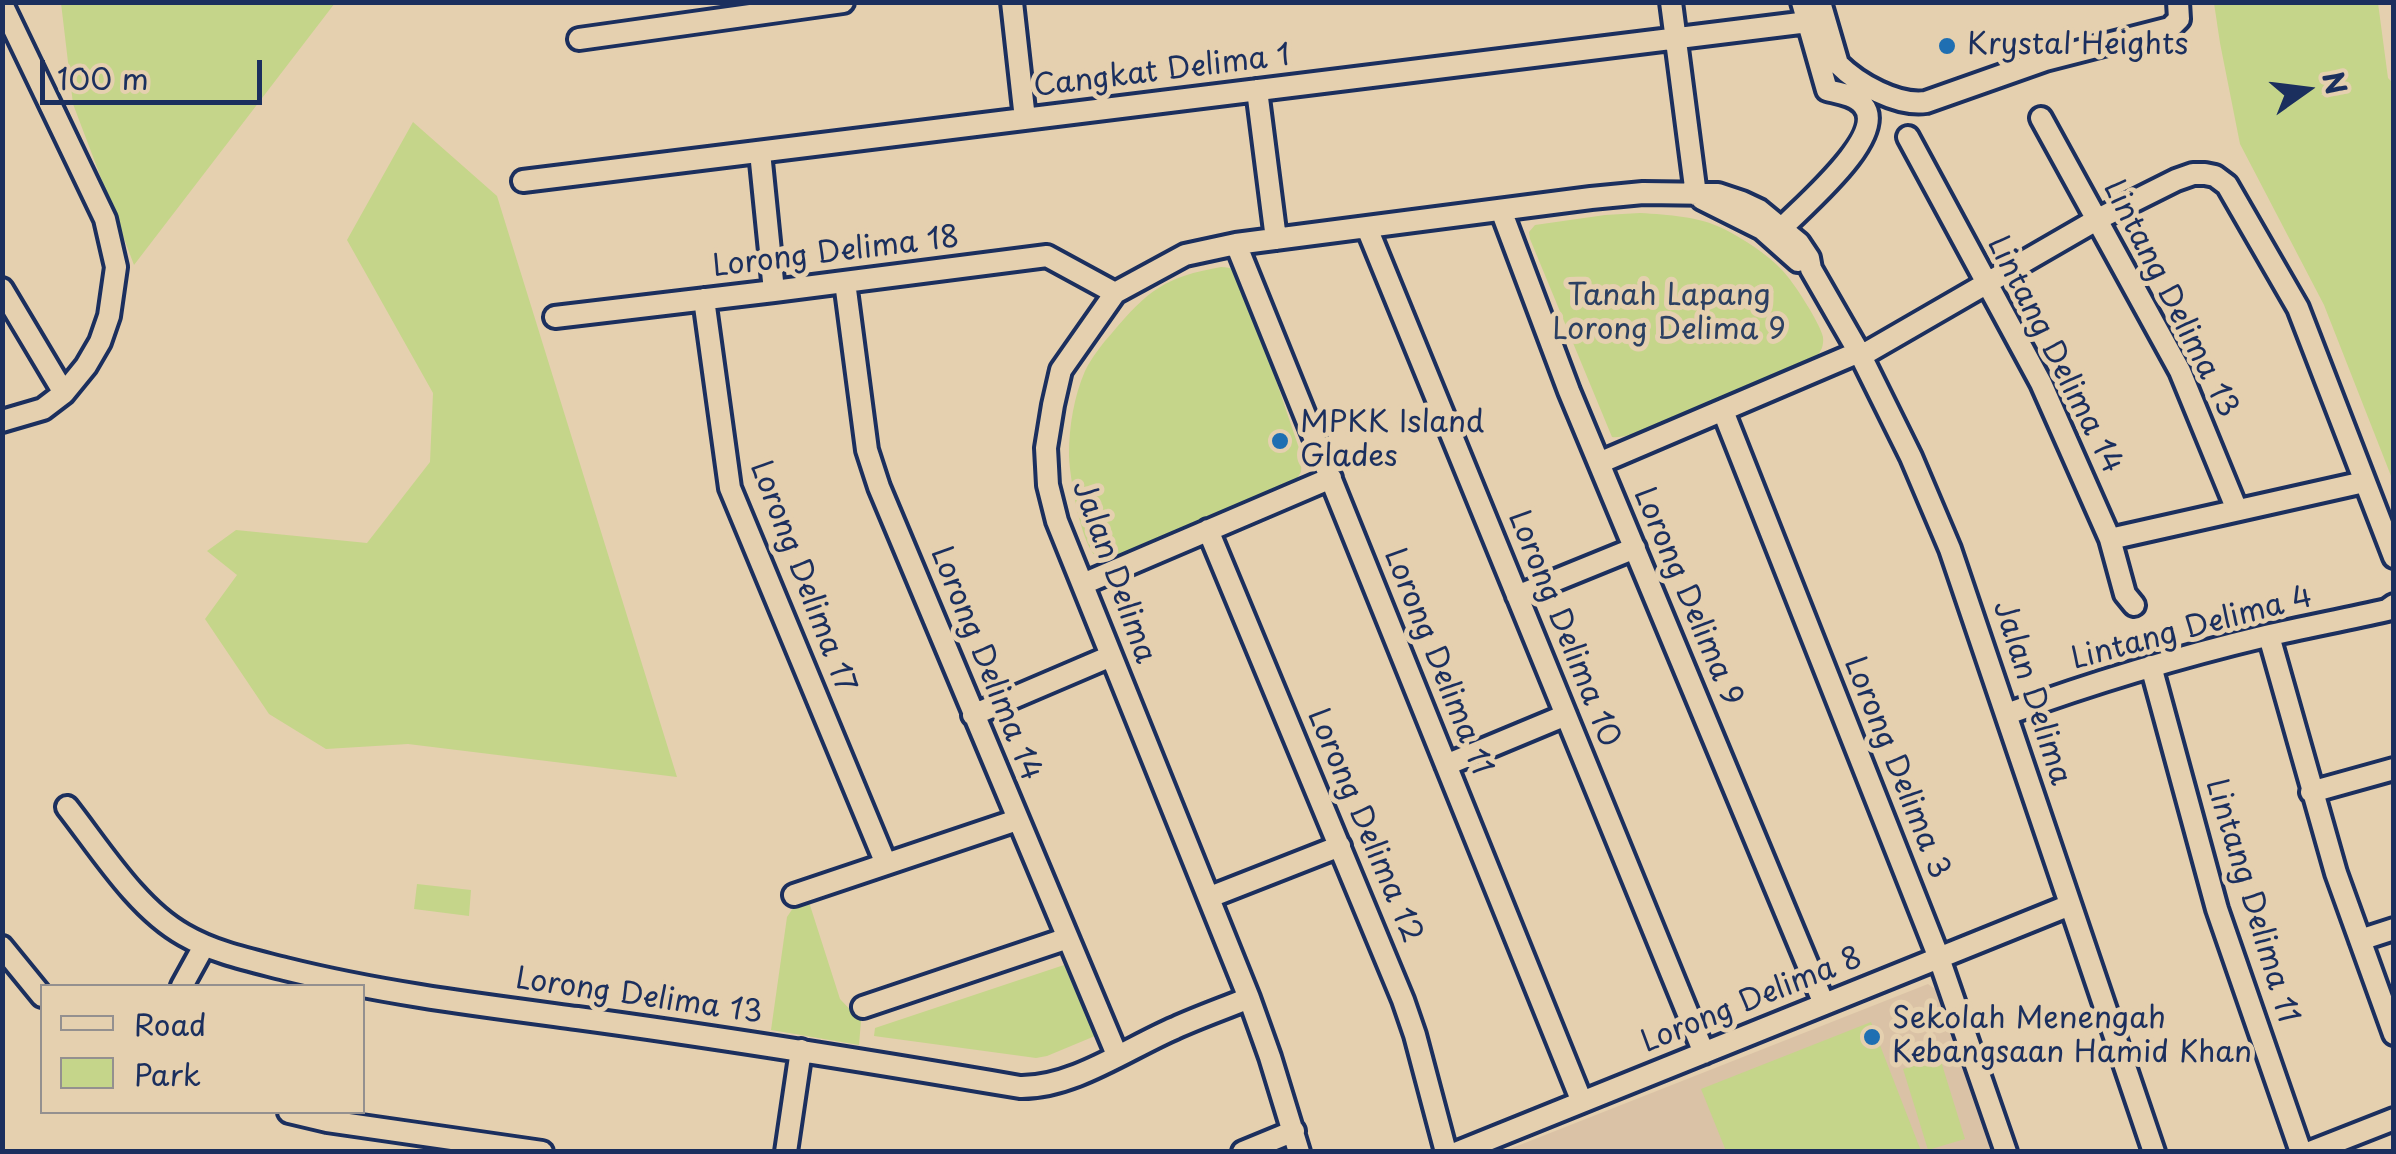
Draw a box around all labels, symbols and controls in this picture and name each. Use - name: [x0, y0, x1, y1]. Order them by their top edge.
- place label: Krystal Heights: [1967, 28, 2188, 64]
- marker: Krystal Heights: [1936, 35, 1958, 57]
- street label: Cangkat Delima 1: [1031, 38, 1293, 106]
- scale bar: [45, 40, 268, 102]
- north arrow: [2256, 40, 2356, 140]
- text: 100 m: [57, 55, 149, 100]
- text: N: [2312, 67, 2359, 99]
- street label: Lintang Delima 13: [2095, 174, 2245, 424]
- street label: Lorong Delima 18: [711, 220, 961, 286]
- street label: Lintang Delima 14: [1979, 230, 2129, 480]
- park label: Tanah Lapang Lorong Delima 9: [1552, 279, 1786, 350]
- place label: MPKK Island Glades: [1300, 406, 1484, 476]
- marker: MPKK Island Glades: [1269, 430, 1291, 452]
- street label: Lorong Delima 17: [741, 456, 863, 698]
- street label: Jalan Delima: [1063, 476, 1163, 668]
- street label: Lorong Delima 9: [1625, 482, 1749, 712]
- street label: Lorong Delima 10: [1499, 506, 1627, 752]
- street label: Lorong Delima 14: [922, 542, 1048, 786]
- street label: Lorong Delima 11: [1375, 543, 1499, 781]
- street label: Lintang Delima 4: [2068, 580, 2316, 678]
- street label: Jalan Delima: [1984, 596, 2078, 790]
- street label: Lorong Delima 3: [1835, 652, 1957, 884]
- street label: Lorong Delima 12: [1298, 704, 1430, 948]
- street label: Lintang Delima 11: [2197, 775, 2305, 1027]
- street label: Lorong Delima 8: [1636, 940, 1868, 1062]
- street label: Lorong Delima 13: [513, 962, 765, 1032]
- legend: [40, 984, 365, 1114]
- text: Road: [134, 1001, 207, 1046]
- place label: Sekolah Menengah Kebangsaan Hamid Khan: [1892, 1002, 2252, 1072]
- marker: Sekolah Menengah Kebangsaan Hamid Khan: [1861, 1026, 1883, 1048]
- text: Park: [134, 1051, 201, 1096]

